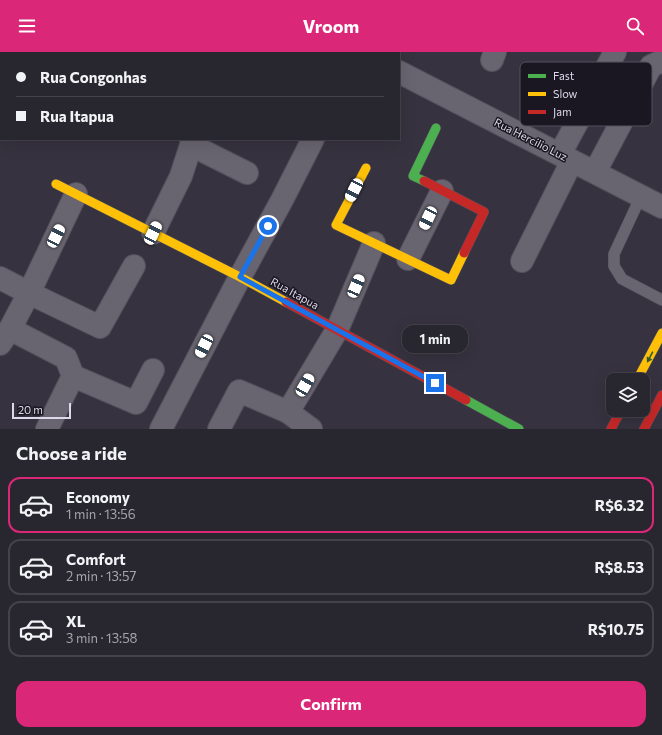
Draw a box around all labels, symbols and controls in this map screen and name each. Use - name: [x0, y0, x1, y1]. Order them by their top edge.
- icon: menu: [16, 15, 38, 37]
- text: Vroom: [303, 15, 359, 37]
- icon: search: [624, 15, 646, 37]
- legend: [520, 62, 652, 126]
- text: Rua Congonhas: [40, 68, 147, 86]
- text: Fast: [553, 69, 575, 82]
- text: Slow: [553, 87, 578, 100]
- text: Jam: [553, 105, 572, 119]
- text: Rua Itapua: [40, 107, 114, 125]
- street label: Rua Hercilio Luz: [492, 115, 570, 163]
- car: [343, 177, 365, 203]
- car: [417, 205, 439, 231]
- route start: [259, 217, 277, 235]
- car: [142, 220, 164, 246]
- car: [45, 223, 67, 249]
- car: [346, 273, 366, 299]
- street label: Rua Itapua: [269, 274, 321, 312]
- callout: 1 min: [402, 325, 468, 353]
- text: 1 min: [420, 331, 450, 347]
- car: [193, 333, 215, 359]
- one-way arrow: [646, 351, 653, 362]
- car: [294, 372, 316, 398]
- map controls: [606, 373, 650, 417]
- button: layers: [606, 373, 650, 417]
- route end: [426, 374, 444, 392]
- scale bar: [12, 401, 71, 420]
- text: 20 m: [18, 403, 43, 416]
- text: Choose a ride: [16, 442, 127, 464]
- icon: car: [18, 487, 54, 523]
- text: Economy: [66, 488, 130, 506]
- text: R$6.32: [595, 496, 644, 514]
- text: 1 min · 13:56: [66, 506, 136, 522]
- icon: car: [18, 549, 54, 585]
- text: Comfort: [66, 550, 126, 568]
- text: R$8.53: [594, 558, 644, 576]
- text: 2 min · 13:57: [66, 568, 136, 584]
- icon: car: [18, 611, 54, 647]
- text: XL: [66, 612, 85, 630]
- text: R$10.75: [588, 620, 644, 638]
- text: 3 min · 13:58: [66, 630, 138, 646]
- button: Confirm: [16, 681, 646, 727]

